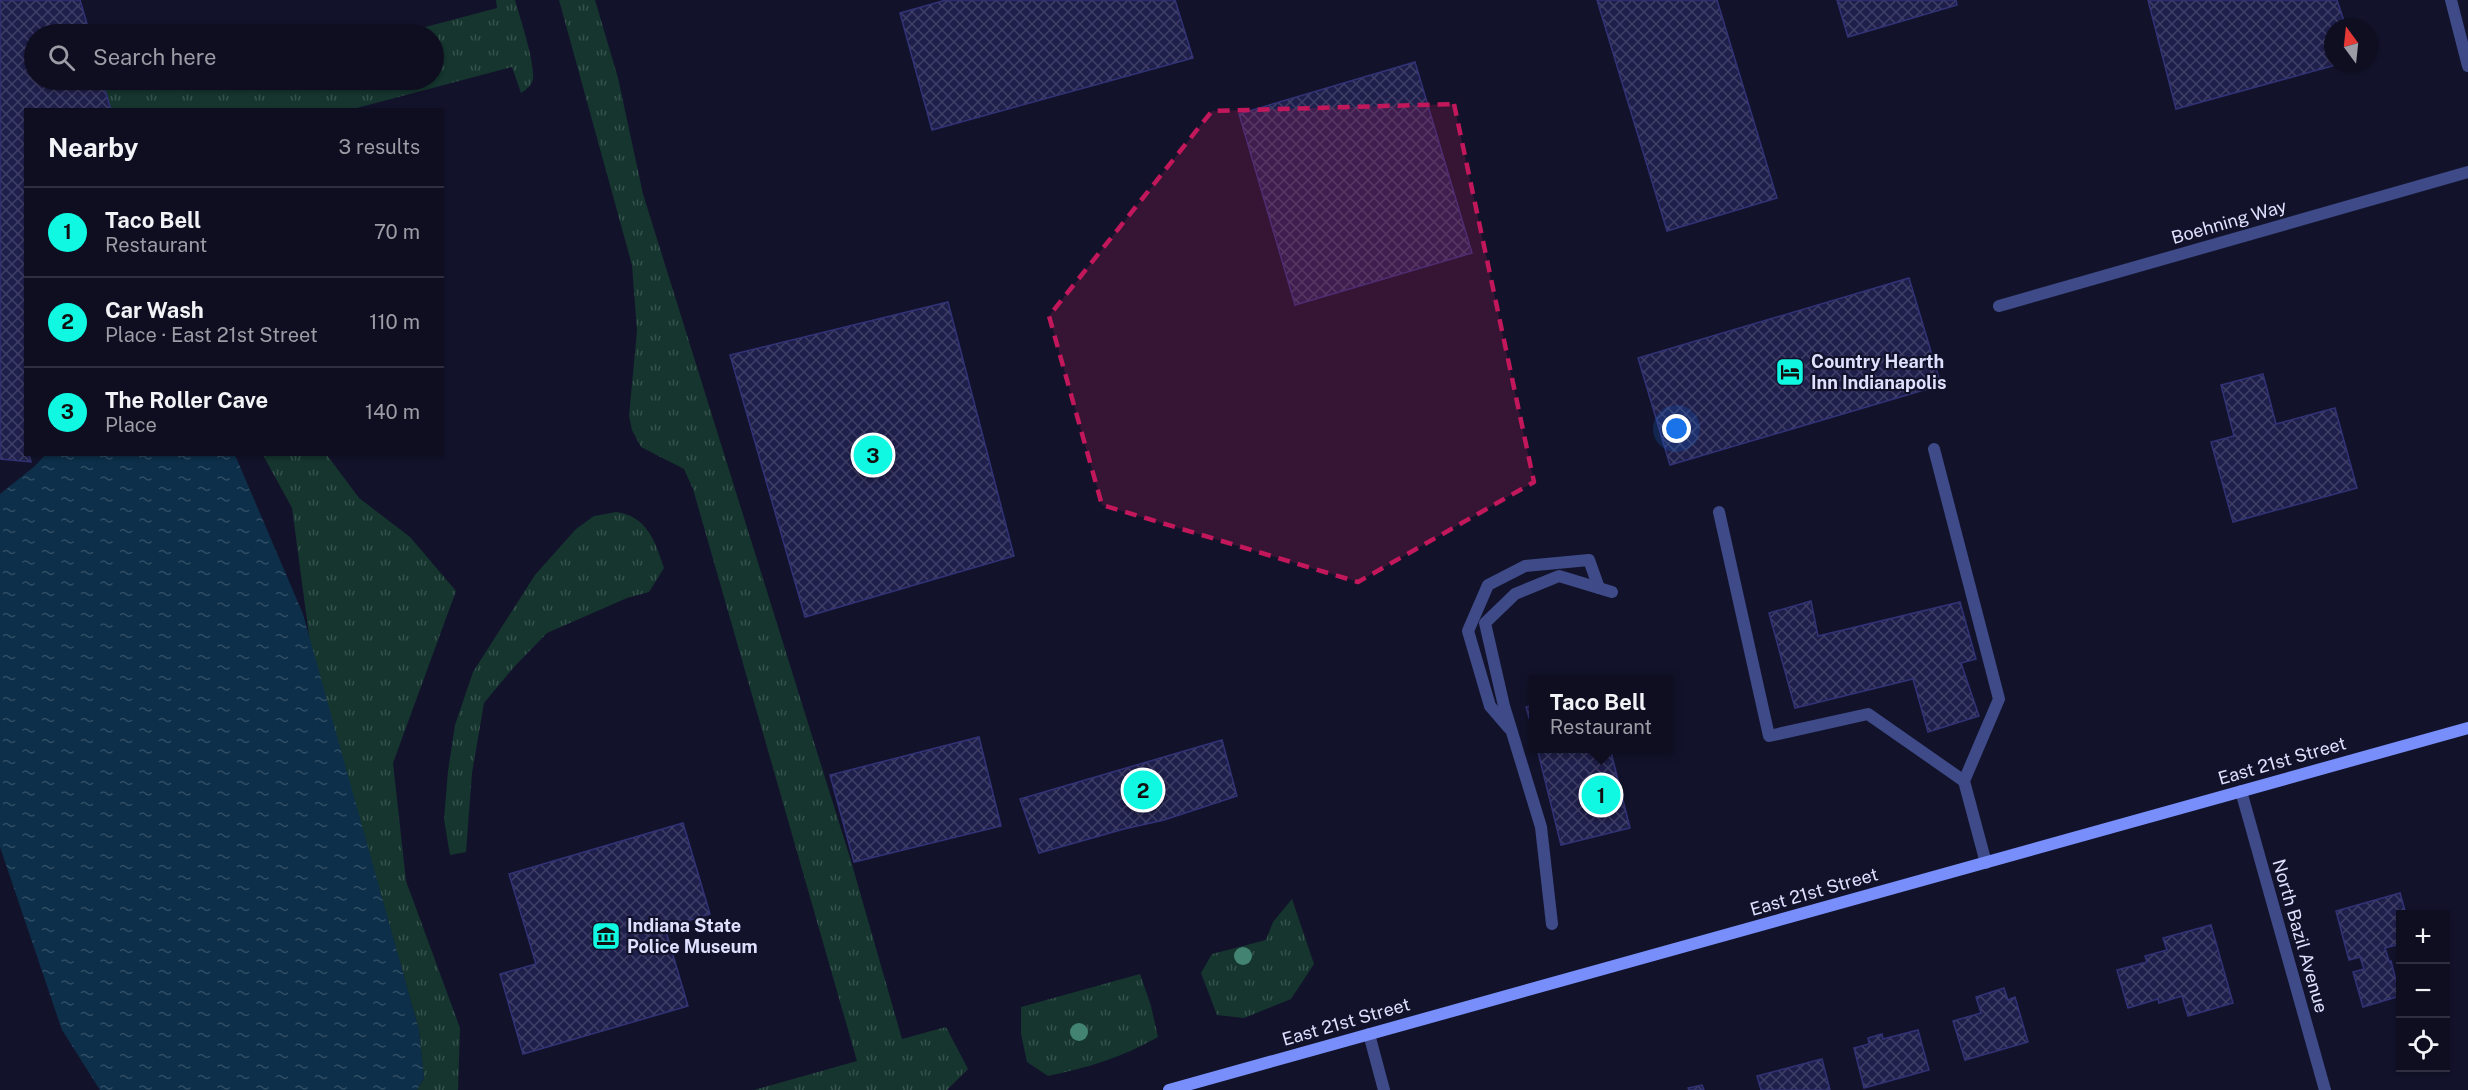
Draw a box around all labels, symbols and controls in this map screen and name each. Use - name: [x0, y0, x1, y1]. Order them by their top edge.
- north arrow: [2324, 18, 2378, 72]
- search box: [24, 24, 444, 90]
- icon: search: [45, 41, 78, 74]
- text: Search here: [93, 44, 217, 70]
- text: Nearby: [48, 132, 138, 163]
- text: 3 results: [339, 135, 420, 159]
- street label: Boehning Way: [2169, 195, 2289, 248]
- text: Taco Bell: [105, 207, 201, 233]
- text: 1: [63, 220, 72, 244]
- text: 70 m: [374, 220, 420, 244]
- text: Restaurant: [105, 233, 207, 257]
- text: Car Wash: [105, 297, 204, 323]
- text: 2: [61, 310, 74, 334]
- text: 110 m: [369, 310, 420, 334]
- text: Place · East 21st Street: [105, 323, 318, 347]
- place label: Country Hearth Inn Indianapolis: [1811, 351, 1946, 393]
- hotel icon: Country Hearth Inn Indianapolis: [1774, 356, 1806, 388]
- text: The Roller Cave: [105, 387, 268, 413]
- text: 3: [61, 400, 74, 424]
- text: 140 m: [365, 400, 420, 424]
- text: Place: [105, 413, 157, 437]
- your location: [1662, 414, 1691, 443]
- pin: 3: [854, 432, 892, 478]
- popup: [1529, 675, 1673, 753]
- text: Taco Bell: [1550, 689, 1646, 715]
- text: Restaurant: [1550, 715, 1652, 739]
- street label: East 21st Street: [2215, 732, 2348, 789]
- pin: 2: [1124, 768, 1162, 812]
- pin: 1: [1582, 772, 1620, 818]
- street label: North Bazil Avenue: [2268, 857, 2332, 1015]
- street label: East 21st Street: [1747, 863, 1880, 920]
- map controls: [2396, 910, 2450, 1072]
- button: +: [2396, 910, 2450, 964]
- place label: Indiana State Police Museum: [627, 915, 758, 957]
- museum icon: Indiana State Police Museum: [590, 920, 622, 952]
- button: −: [2396, 964, 2450, 1018]
- street label: East 21st Street: [1279, 993, 1412, 1050]
- button: locate: [2396, 1018, 2450, 1072]

